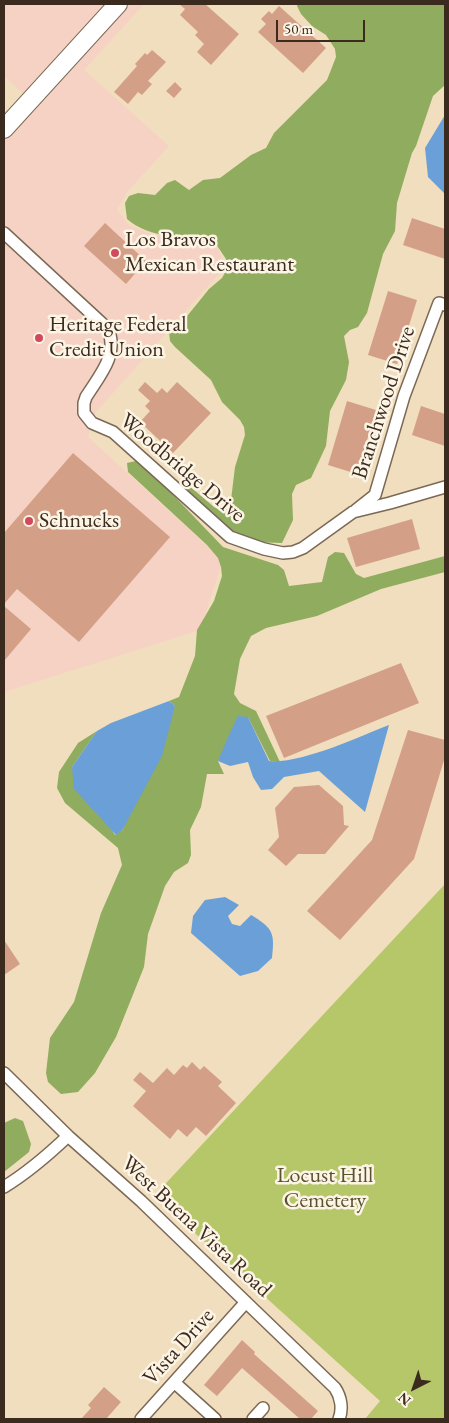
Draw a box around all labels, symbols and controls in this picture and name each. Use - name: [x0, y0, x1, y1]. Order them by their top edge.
- scale bar: [279, 10, 368, 42]
- text: 50 m: [284, 19, 313, 38]
- place label: Los Bravos Mexican Restaurant: [125, 227, 294, 278]
- marker: Los Bravos Mexican Restaurant: [109, 247, 121, 259]
- place label: Heritage Federal Credit Union: [49, 312, 186, 364]
- street label: Branchwood Drive: [347, 323, 421, 483]
- marker: Heritage Federal Credit Union: [33, 332, 45, 344]
- street label: Woodbridge Drive: [114, 408, 250, 528]
- place label: Schnucks: [39, 508, 119, 534]
- marker: Schnucks: [23, 515, 35, 527]
- street label: West Buena Vista Road: [115, 1151, 277, 1303]
- park label: Locust Hill Cemetery: [277, 1163, 373, 1214]
- street label: Vista Drive: [138, 1303, 220, 1391]
- north arrow: [389, 1363, 439, 1413]
- text: N: [394, 1389, 414, 1410]

